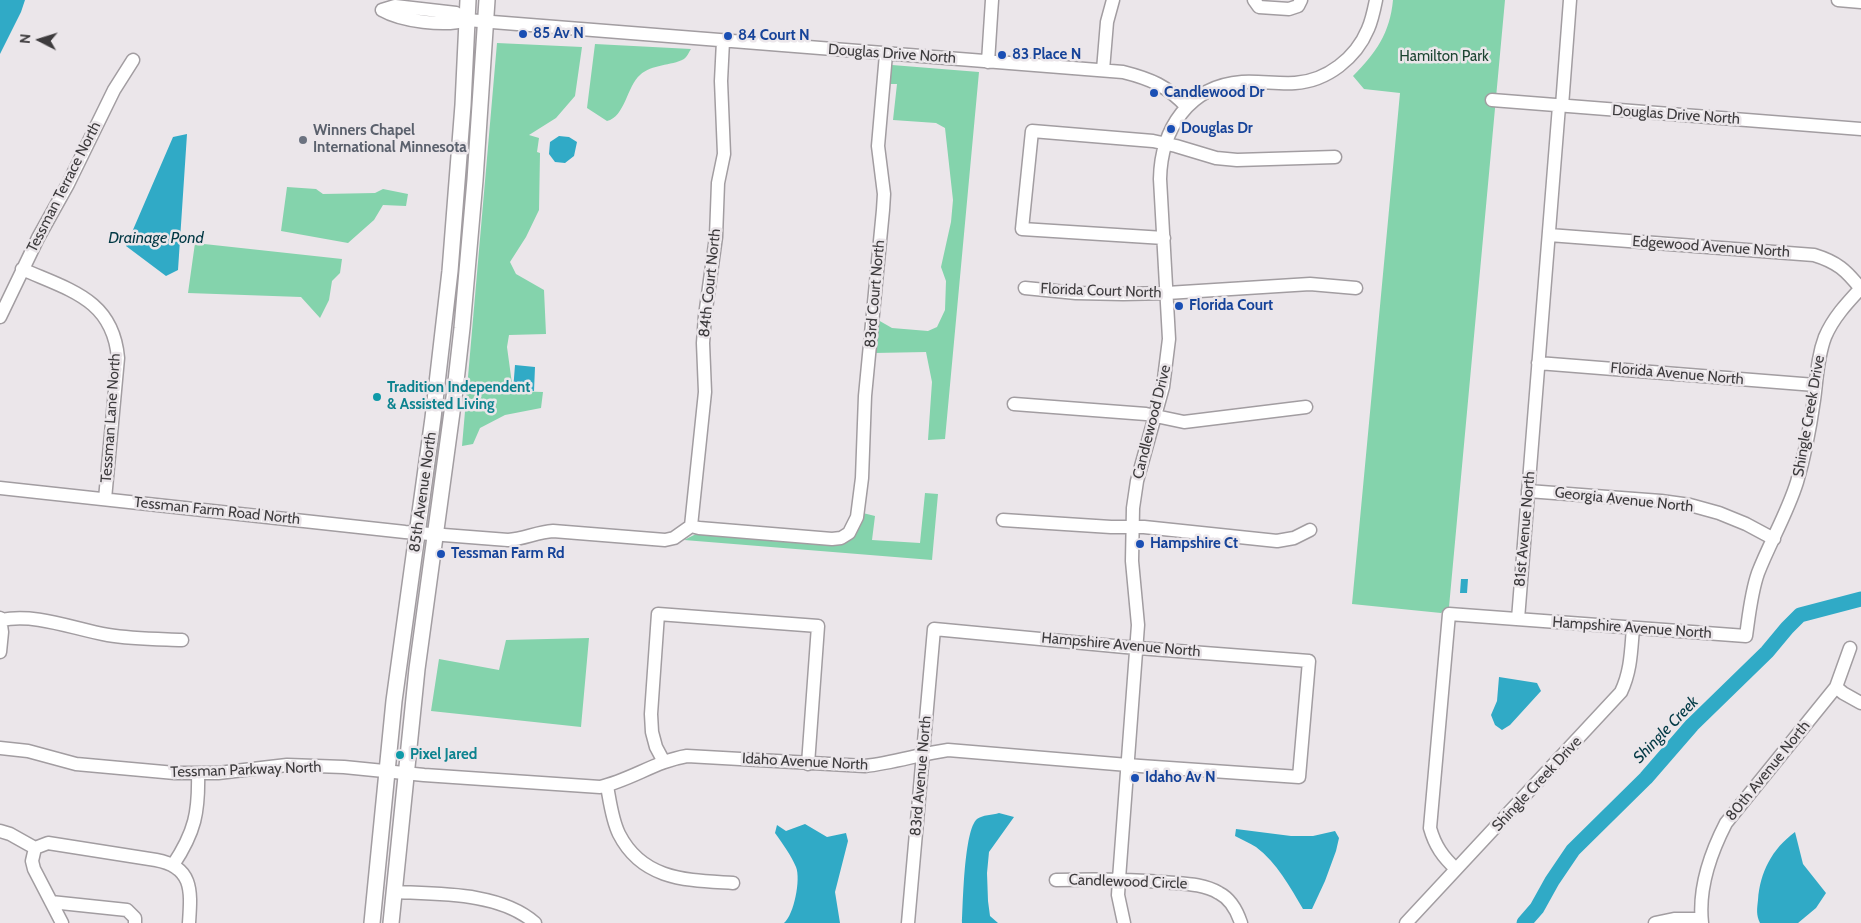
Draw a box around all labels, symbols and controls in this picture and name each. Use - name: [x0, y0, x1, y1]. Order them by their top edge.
- north arrow: [15, 15, 65, 65]
- place label: 85 Av N: [533, 25, 584, 43]
- place label: 84 Court N: [738, 27, 810, 45]
- marker: 85 Av N: [517, 28, 529, 40]
- marker: 84 Court N: [722, 30, 734, 42]
- text: N: [16, 33, 34, 44]
- street label: Douglas Drive North: [827, 41, 957, 67]
- place label: 83 Place N: [1012, 46, 1081, 64]
- park label: Hamilton Park: [1399, 48, 1489, 66]
- marker: 83 Place N: [996, 49, 1008, 61]
- place label: Candlewood Dr: [1164, 84, 1265, 102]
- marker: Candlewood Dr: [1148, 87, 1160, 99]
- street label: Douglas Drive North: [1611, 102, 1741, 128]
- street label: Tessman Terrace North: [23, 119, 105, 255]
- place label: Douglas Dr: [1181, 120, 1253, 138]
- place label: Winners Chapel International Minnesota: [313, 122, 467, 157]
- marker: Douglas Dr: [1165, 123, 1177, 135]
- marker: Winners Chapel International Minnesota: [297, 134, 309, 146]
- water label: Drainage Pond: [108, 228, 204, 248]
- street label: 84th Court North: [695, 228, 725, 338]
- street label: Edgewood Avenue North: [1632, 233, 1790, 261]
- street label: 83rd Court North: [861, 239, 889, 349]
- street label: Florida Court North: [1040, 280, 1162, 302]
- place label: Florida Court: [1189, 297, 1273, 315]
- marker: Florida Court: [1173, 300, 1185, 312]
- street label: Tessman Lane North: [97, 353, 125, 483]
- street label: Shingle Creek Drive: [1789, 354, 1829, 478]
- street label: Florida Avenue North: [1610, 359, 1744, 389]
- street label: Candlewood Drive: [1129, 363, 1175, 481]
- place label: Tradition Independent & Assisted Living: [387, 379, 530, 414]
- marker: Tradition Independent & Assisted Living: [371, 391, 383, 403]
- street label: 85th Avenue North: [406, 431, 440, 553]
- street label: 81st Avenue North: [1511, 470, 1539, 588]
- street label: Georgia Avenue North: [1554, 484, 1694, 516]
- street label: Tessman Farm Road North: [133, 493, 301, 529]
- place label: Hampshire Ct: [1150, 535, 1238, 553]
- marker: Hampshire Ct: [1134, 538, 1146, 550]
- place label: Tessman Farm Rd: [451, 545, 565, 563]
- marker: Tessman Farm Rd: [435, 548, 447, 560]
- street label: Hampshire Avenue North: [1552, 613, 1712, 643]
- street label: Hampshire Avenue North: [1041, 629, 1201, 661]
- water label: Shingle Creek: [1629, 693, 1703, 767]
- street label: 83rd Avenue North: [907, 715, 935, 837]
- street label: 80th Avenue North: [1722, 717, 1814, 825]
- street label: Shingle Creek Drive: [1488, 733, 1586, 835]
- place label: Pixel Jared: [410, 746, 477, 764]
- marker: Pixel Jared: [394, 749, 406, 761]
- street label: Idaho Avenue North: [741, 750, 869, 774]
- street label: Tessman Parkway North: [170, 758, 322, 782]
- place label: Idaho Av N: [1145, 769, 1216, 787]
- marker: Idaho Av N: [1129, 772, 1141, 784]
- street label: Candlewood Circle: [1068, 871, 1188, 893]

